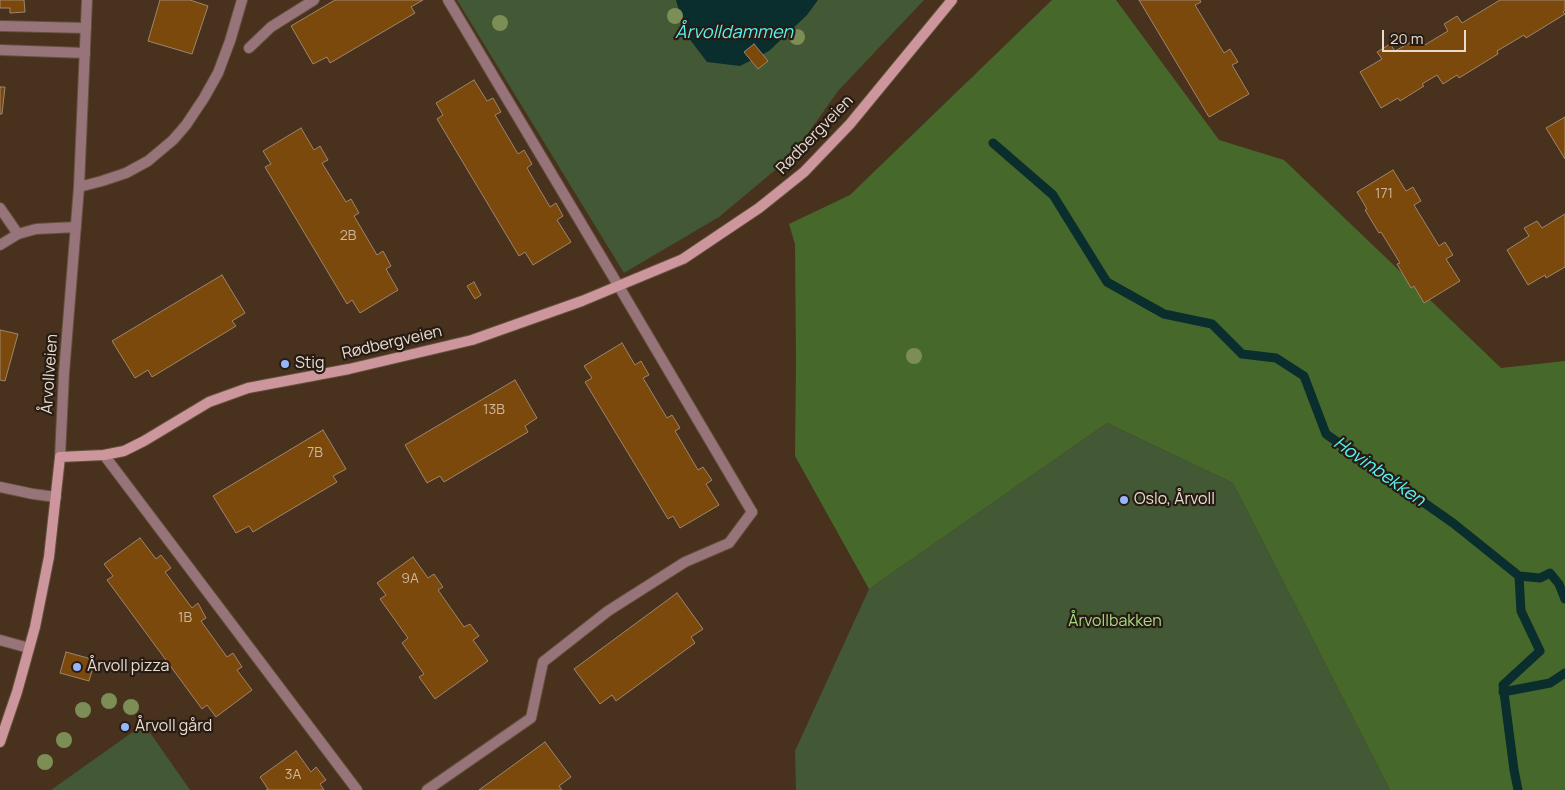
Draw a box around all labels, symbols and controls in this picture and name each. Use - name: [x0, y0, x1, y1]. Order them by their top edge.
- scale bar: [1385, 20, 1469, 52]
- water label: Årvolldammen: [675, 22, 793, 44]
- text: 20 m: [1390, 28, 1423, 49]
- street label: Rødbergveien: [773, 92, 857, 178]
- house number: 171: [1375, 186, 1393, 202]
- house number: 2B: [340, 228, 356, 244]
- street label: Rødbergveien: [340, 322, 444, 364]
- street label: Årvollveien: [38, 333, 62, 415]
- place label: Stig: [295, 354, 324, 374]
- marker: Stig: [279, 358, 291, 370]
- house number: 13B: [483, 402, 505, 418]
- water label: Hovinbekken: [1329, 433, 1429, 511]
- house number: 7B: [307, 445, 323, 461]
- place label: Oslo, Årvoll: [1134, 490, 1215, 510]
- marker: Oslo, Årvoll: [1118, 494, 1130, 506]
- house number: 9A: [401, 571, 419, 587]
- house number: 1B: [178, 610, 192, 626]
- park label: Årvollbakken: [1068, 612, 1162, 632]
- place label: Årvoll pizza: [87, 657, 169, 677]
- marker: Årvoll pizza: [71, 661, 83, 673]
- place label: Årvoll gård: [135, 717, 212, 737]
- marker: Årvoll gård: [119, 721, 131, 733]
- house number: 3A: [285, 767, 301, 783]

